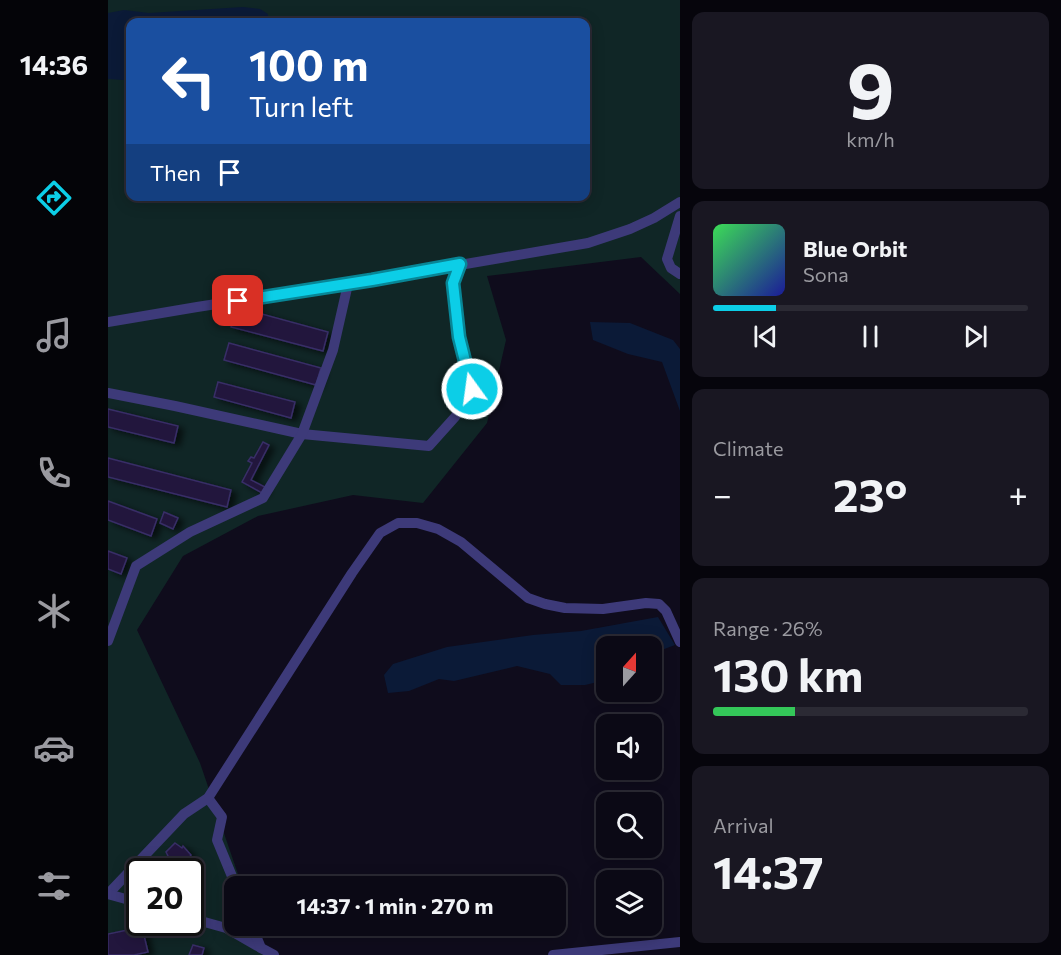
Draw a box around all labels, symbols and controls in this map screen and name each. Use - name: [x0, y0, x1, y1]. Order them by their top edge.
- text: 100 m: [249, 38, 369, 90]
- text: 9: [846, 40, 895, 135]
- icon: left: [150, 42, 228, 120]
- text: 14:36: [20, 48, 88, 81]
- text: Turn left: [249, 90, 353, 123]
- text: km/h: [846, 127, 895, 151]
- icon: arrive: [213, 156, 246, 189]
- text: Then: [150, 159, 201, 186]
- icon: directions: [33, 177, 75, 219]
- text: Blue Orbit: [803, 235, 907, 262]
- text: Sona: [803, 262, 849, 286]
- pin: [212, 275, 263, 326]
- icon: arrive: [221, 284, 254, 317]
- icon: music: [33, 314, 75, 356]
- icon: previous: [749, 320, 782, 353]
- icon: pause: [854, 320, 887, 353]
- icon: next: [959, 320, 992, 353]
- position arrow: [440, 357, 504, 421]
- text: Climate: [713, 436, 783, 460]
- icon: phone: [33, 452, 75, 494]
- text: 23°: [833, 466, 907, 521]
- text: −: [713, 473, 732, 514]
- text: +: [1009, 473, 1028, 514]
- icon: climate: [33, 590, 75, 632]
- text: Range · 26%: [713, 616, 823, 640]
- north arrow: [596, 636, 662, 702]
- map controls: [596, 636, 662, 936]
- text: 130 km: [713, 646, 863, 701]
- button: sound: [596, 714, 662, 780]
- icon: car: [33, 727, 75, 769]
- button: search: [596, 792, 662, 858]
- text: Arrival: [713, 813, 774, 837]
- text: 14:37: [713, 843, 823, 898]
- speed limit sign: 20: [126, 858, 204, 936]
- icon: filters: [33, 865, 75, 907]
- button: layers: [596, 870, 662, 936]
- text: 14:37 · 1 min · 270 m: [297, 892, 493, 919]

